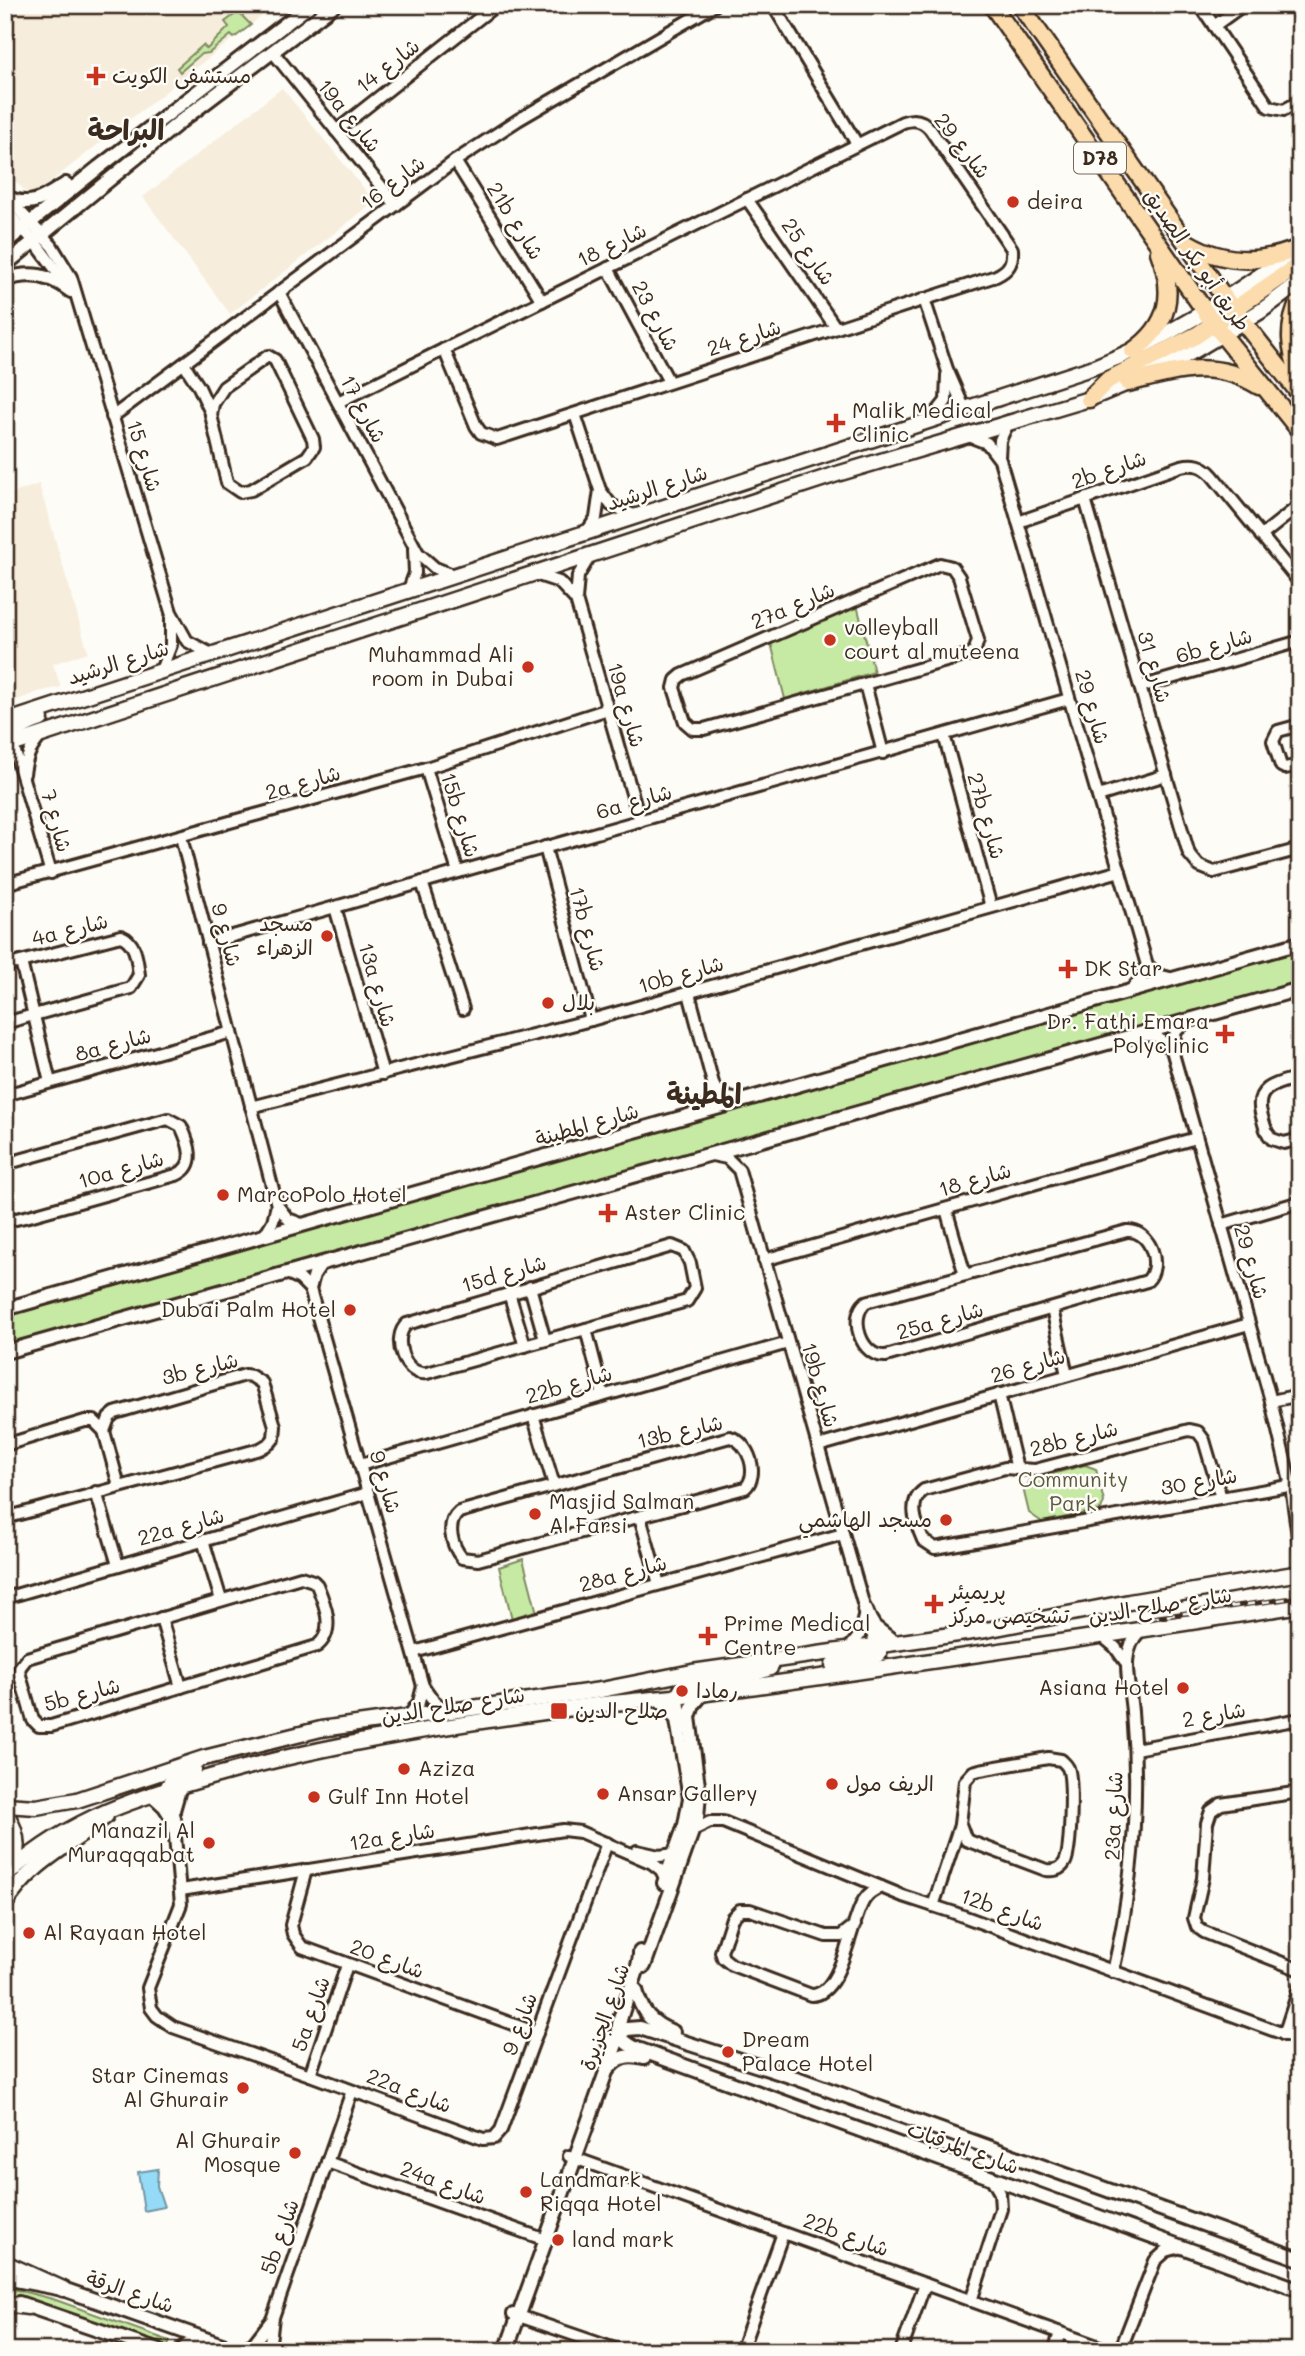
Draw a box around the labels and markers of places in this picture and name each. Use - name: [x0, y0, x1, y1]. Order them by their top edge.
- place label: مستشفى الكويت: [112, 61, 251, 90]
- marker: مستشفى الكويت: [86, 66, 106, 86]
- place label: deira: [1027, 187, 1083, 214]
- marker: deira: [1005, 194, 1021, 210]
- place label: Malik Medical Clinic: [852, 396, 992, 447]
- marker: Malik Medical Clinic: [826, 413, 846, 433]
- place label: volleyball court al muteena: [844, 613, 1020, 664]
- marker: volleyball court al muteena: [822, 632, 838, 648]
- place label: Muhammad Ali room in Dubai: [368, 640, 514, 691]
- marker: Muhammad Ali room in Dubai: [520, 659, 536, 675]
- place label: مسجد الزهراء: [256, 909, 313, 960]
- marker: مسجد الزهراء: [319, 928, 335, 944]
- place label: DK Star: [1084, 954, 1163, 981]
- marker: DK Star: [1058, 959, 1078, 979]
- place label: بلال: [562, 988, 595, 1016]
- marker: بلال: [540, 995, 556, 1011]
- place label: Dr. Fathi Emara Polyclinic: [1047, 1007, 1209, 1058]
- marker: Dr. Fathi Emara Polyclinic: [1215, 1024, 1235, 1044]
- place label: MarcoPolo Hotel: [237, 1180, 407, 1207]
- marker: MarcoPolo Hotel: [215, 1187, 231, 1203]
- place label: Aster Clinic: [624, 1198, 745, 1225]
- marker: Aster Clinic: [598, 1203, 618, 1223]
- place label: Dubai Palm Hotel: [161, 1295, 336, 1322]
- marker: Dubai Palm Hotel: [342, 1302, 358, 1318]
- place label: Masjid Salman Al Farsi: [549, 1487, 694, 1538]
- place label: مسجد الهاشمي: [799, 1505, 932, 1539]
- marker: Masjid Salman Al Farsi: [527, 1506, 543, 1522]
- marker: مسجد الهاشمي: [938, 1512, 954, 1528]
- place label: پریمیئر تشخیصی مرکز: [948, 1577, 1070, 1630]
- marker: پریمیئر تشخیصی مرکز: [924, 1594, 944, 1614]
- place label: Prime Medical Centre: [724, 1609, 870, 1660]
- marker: Prime Medical Centre: [698, 1626, 718, 1646]
- place label: Asiana Hotel: [1038, 1673, 1169, 1700]
- place label: رمادا: [696, 1676, 738, 1703]
- marker: Asiana Hotel: [1175, 1680, 1191, 1696]
- marker: رمادا: [674, 1683, 690, 1699]
- place label: صلاح الدين: [575, 1696, 668, 1725]
- marker: صلاح الدين: [549, 1701, 569, 1721]
- place label: Aziza: [418, 1754, 475, 1781]
- marker: Aziza: [396, 1761, 412, 1777]
- place label: الريف مول: [846, 1769, 934, 1797]
- marker: الريف مول: [824, 1776, 840, 1792]
- place label: Ansar Gallery: [617, 1779, 757, 1806]
- place label: Gulf Inn Hotel: [328, 1782, 469, 1809]
- marker: Ansar Gallery: [595, 1786, 611, 1802]
- marker: Gulf Inn Hotel: [306, 1789, 322, 1805]
- place label: Manazil Al Muraqqabat: [67, 1816, 195, 1867]
- marker: Manazil Al Muraqqabat: [201, 1835, 217, 1851]
- place label: Al Rayaan Hotel: [43, 1918, 206, 1945]
- marker: Al Rayaan Hotel: [21, 1925, 37, 1941]
- place label: Dream Palace Hotel: [742, 2025, 873, 2076]
- marker: Dream Palace Hotel: [720, 2044, 736, 2060]
- place label: Star Cinemas Al Ghurair: [92, 2061, 229, 2112]
- marker: Star Cinemas Al Ghurair: [235, 2080, 251, 2096]
- place label: Al Ghurair Mosque: [175, 2126, 281, 2177]
- marker: Al Ghurair Mosque: [287, 2145, 303, 2161]
- place label: Landmark Riqqa Hotel: [540, 2165, 662, 2216]
- marker: Landmark Riqqa Hotel: [518, 2184, 534, 2200]
- place label: land mark: [572, 2225, 674, 2252]
- marker: land mark: [550, 2232, 566, 2248]

